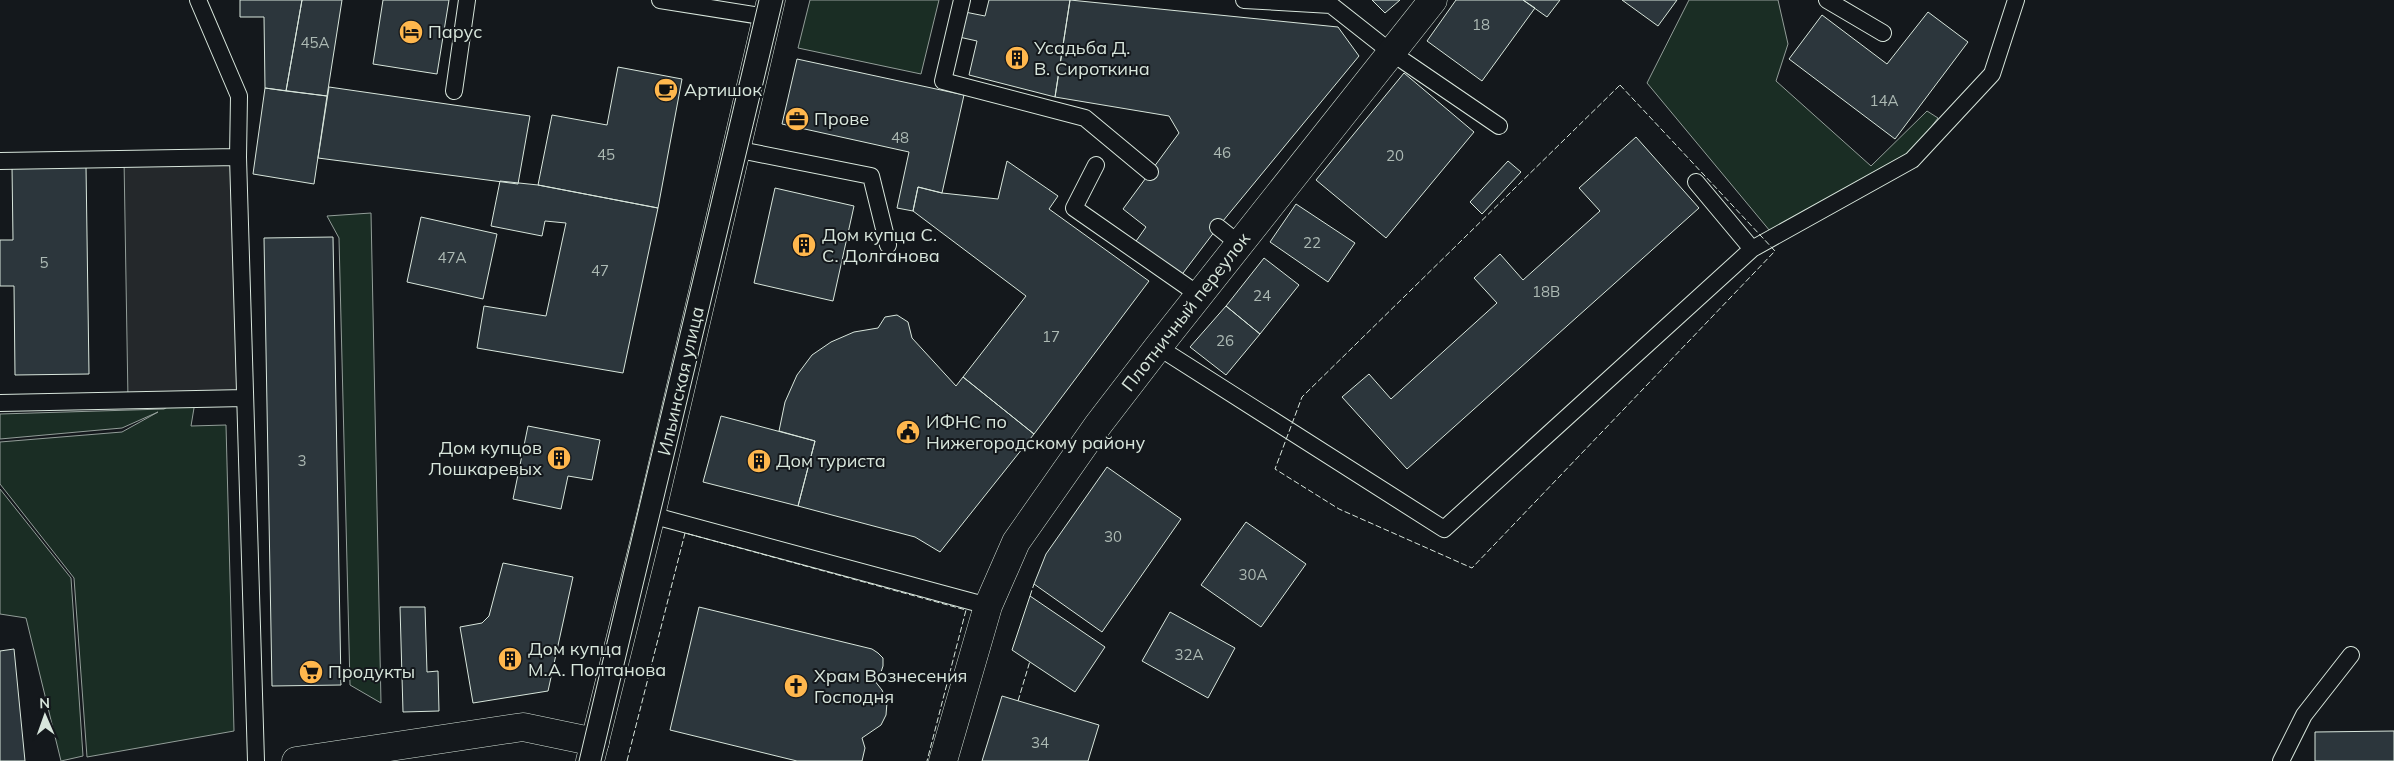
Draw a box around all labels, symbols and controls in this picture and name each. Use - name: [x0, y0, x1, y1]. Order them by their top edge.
- house number: 18: [1472, 15, 1490, 34]
- hotel icon: Парус: [398, 19, 424, 45]
- place label: Парус: [428, 20, 482, 43]
- house number: 45А: [300, 33, 330, 52]
- place label: Усадьба Д. В. Сироткина: [1033, 36, 1150, 80]
- building icon: Усадьба Д. В. Сироткина: [1004, 45, 1030, 71]
- cafe icon: Артишок: [653, 77, 679, 103]
- place label: Артишок: [684, 78, 762, 101]
- house number: 14А: [1869, 91, 1899, 110]
- office icon: Прове: [784, 106, 810, 132]
- place label: Прове: [814, 107, 869, 130]
- house number: 48: [891, 128, 909, 147]
- house number: 46: [1213, 143, 1231, 162]
- house number: 45: [597, 145, 615, 164]
- house number: 20: [1386, 146, 1404, 165]
- place label: Дом купца С. С. Долганова: [822, 223, 940, 267]
- street label: Плотничный переулок: [1116, 227, 1255, 396]
- building icon: Дом купца С. С. Долганова: [791, 232, 817, 258]
- house number: 22: [1303, 233, 1321, 252]
- house number: 47А: [437, 248, 467, 267]
- house number: 5: [39, 253, 49, 272]
- house number: 47: [591, 261, 609, 280]
- house number: 18В: [1532, 282, 1560, 301]
- house number: 24: [1253, 286, 1271, 305]
- street label: Ильинская улица: [652, 304, 709, 458]
- house number: 17: [1042, 327, 1060, 346]
- house number: 26: [1216, 331, 1234, 350]
- place label: ИФНС по Нижегородскому району: [926, 410, 1146, 454]
- public building icon: ИФНС по Нижегородскому району: [895, 419, 921, 445]
- place label: Дом купцов Лошкаревых: [428, 436, 542, 480]
- building icon: Дом купцов Лошкаревых: [546, 445, 572, 471]
- building icon: Дом туриста: [746, 448, 772, 474]
- place label: Дом туриста: [776, 449, 886, 472]
- house number: 3: [297, 451, 307, 470]
- house number: 30: [1104, 527, 1122, 546]
- house number: 30А: [1238, 565, 1268, 584]
- place label: Дом купца М.А. Полтанова: [528, 637, 666, 681]
- house number: 32А: [1174, 645, 1204, 664]
- building icon: Дом купца М.А. Полтанова: [497, 646, 523, 672]
- supermarket icon: Продукты: [298, 659, 324, 685]
- place label: Продукты: [328, 660, 415, 683]
- place label: Храм Вознесения Господня: [814, 664, 968, 708]
- church icon: Храм Вознесения Господня: [783, 673, 809, 699]
- north arrow: [20, 691, 70, 741]
- text: N: [39, 694, 50, 712]
- house number: 34: [1031, 733, 1049, 752]

